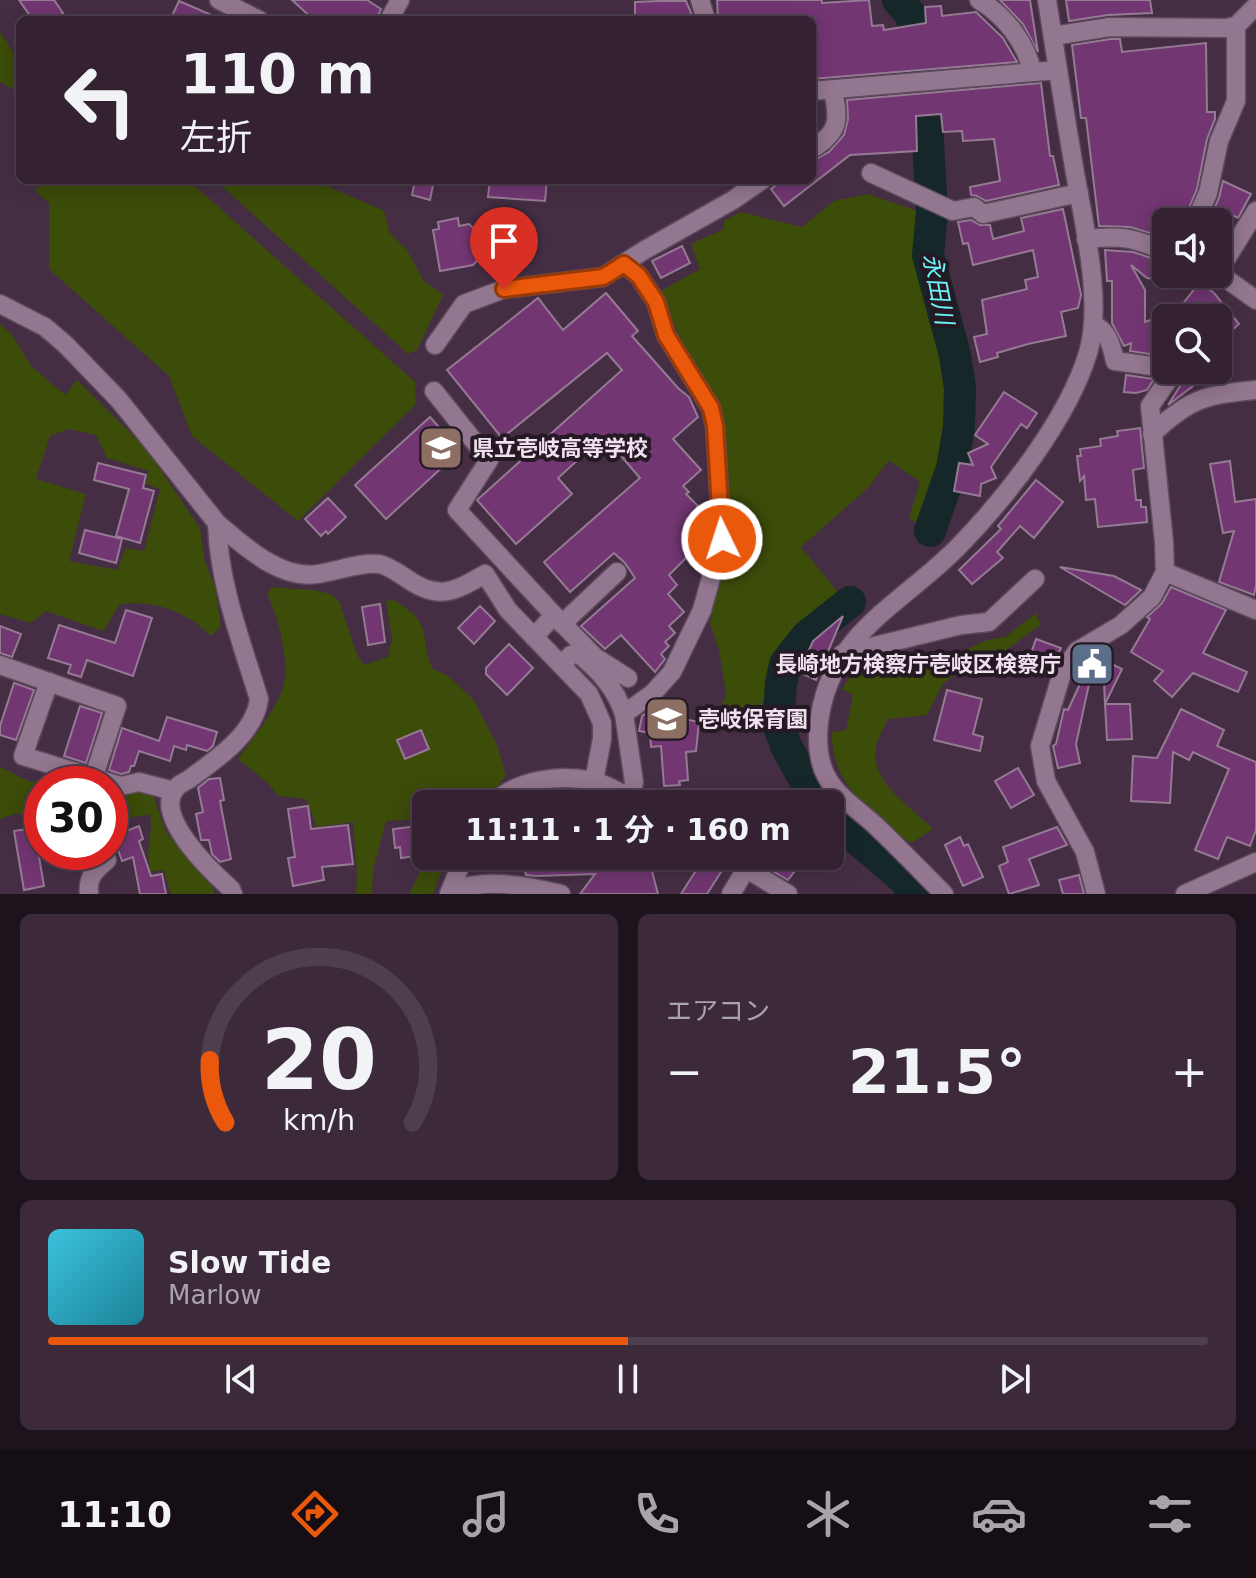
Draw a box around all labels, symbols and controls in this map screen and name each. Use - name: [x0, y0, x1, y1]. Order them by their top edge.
- text: 110 m: [180, 41, 375, 106]
- icon: left: [48, 48, 152, 152]
- text: 左折: [180, 117, 252, 158]
- pin: [470, 207, 538, 289]
- map controls: [1152, 208, 1232, 384]
- button: sound: [1152, 208, 1232, 288]
- icon: arrive: [482, 219, 526, 263]
- water label: 永田川: [917, 251, 959, 330]
- button: search: [1152, 304, 1232, 384]
- school or university icon: 県立壱岐高等学校: [417, 424, 465, 472]
- place label: 県立壱岐高等学校: [472, 436, 648, 461]
- position arrow: [680, 497, 764, 581]
- public building icon: 長崎地方検察庁壱岐区検察庁: [1068, 640, 1116, 688]
- place label: 長崎地方検察庁壱岐区検察庁: [775, 652, 1061, 677]
- school or university icon: 壱岐保育園: [643, 695, 691, 743]
- place label: 壱岐保育園: [698, 707, 808, 732]
- speed limit sign: 30: [24, 766, 128, 870]
- text: 11:11 · 1 分 · 160 m: [465, 812, 791, 847]
- text: エアコン: [666, 996, 770, 1026]
- text: 20: [261, 1012, 377, 1109]
- text: 21.5°: [848, 1037, 1026, 1107]
- text: −: [666, 1046, 703, 1097]
- text: +: [1171, 1046, 1208, 1097]
- text: km/h: [283, 1103, 355, 1137]
- text: Slow Tide: [168, 1245, 331, 1280]
- text: Marlow: [168, 1280, 261, 1310]
- icon: previous: [219, 1357, 263, 1401]
- icon: pause: [606, 1357, 650, 1401]
- icon: next: [993, 1357, 1037, 1401]
- icon: directions: [287, 1486, 343, 1542]
- icon: music: [458, 1486, 514, 1542]
- icon: phone: [629, 1486, 685, 1542]
- icon: climate: [800, 1486, 856, 1542]
- icon: car: [971, 1486, 1027, 1542]
- icon: filters: [1142, 1486, 1198, 1542]
- text: 11:10: [58, 1494, 172, 1535]

